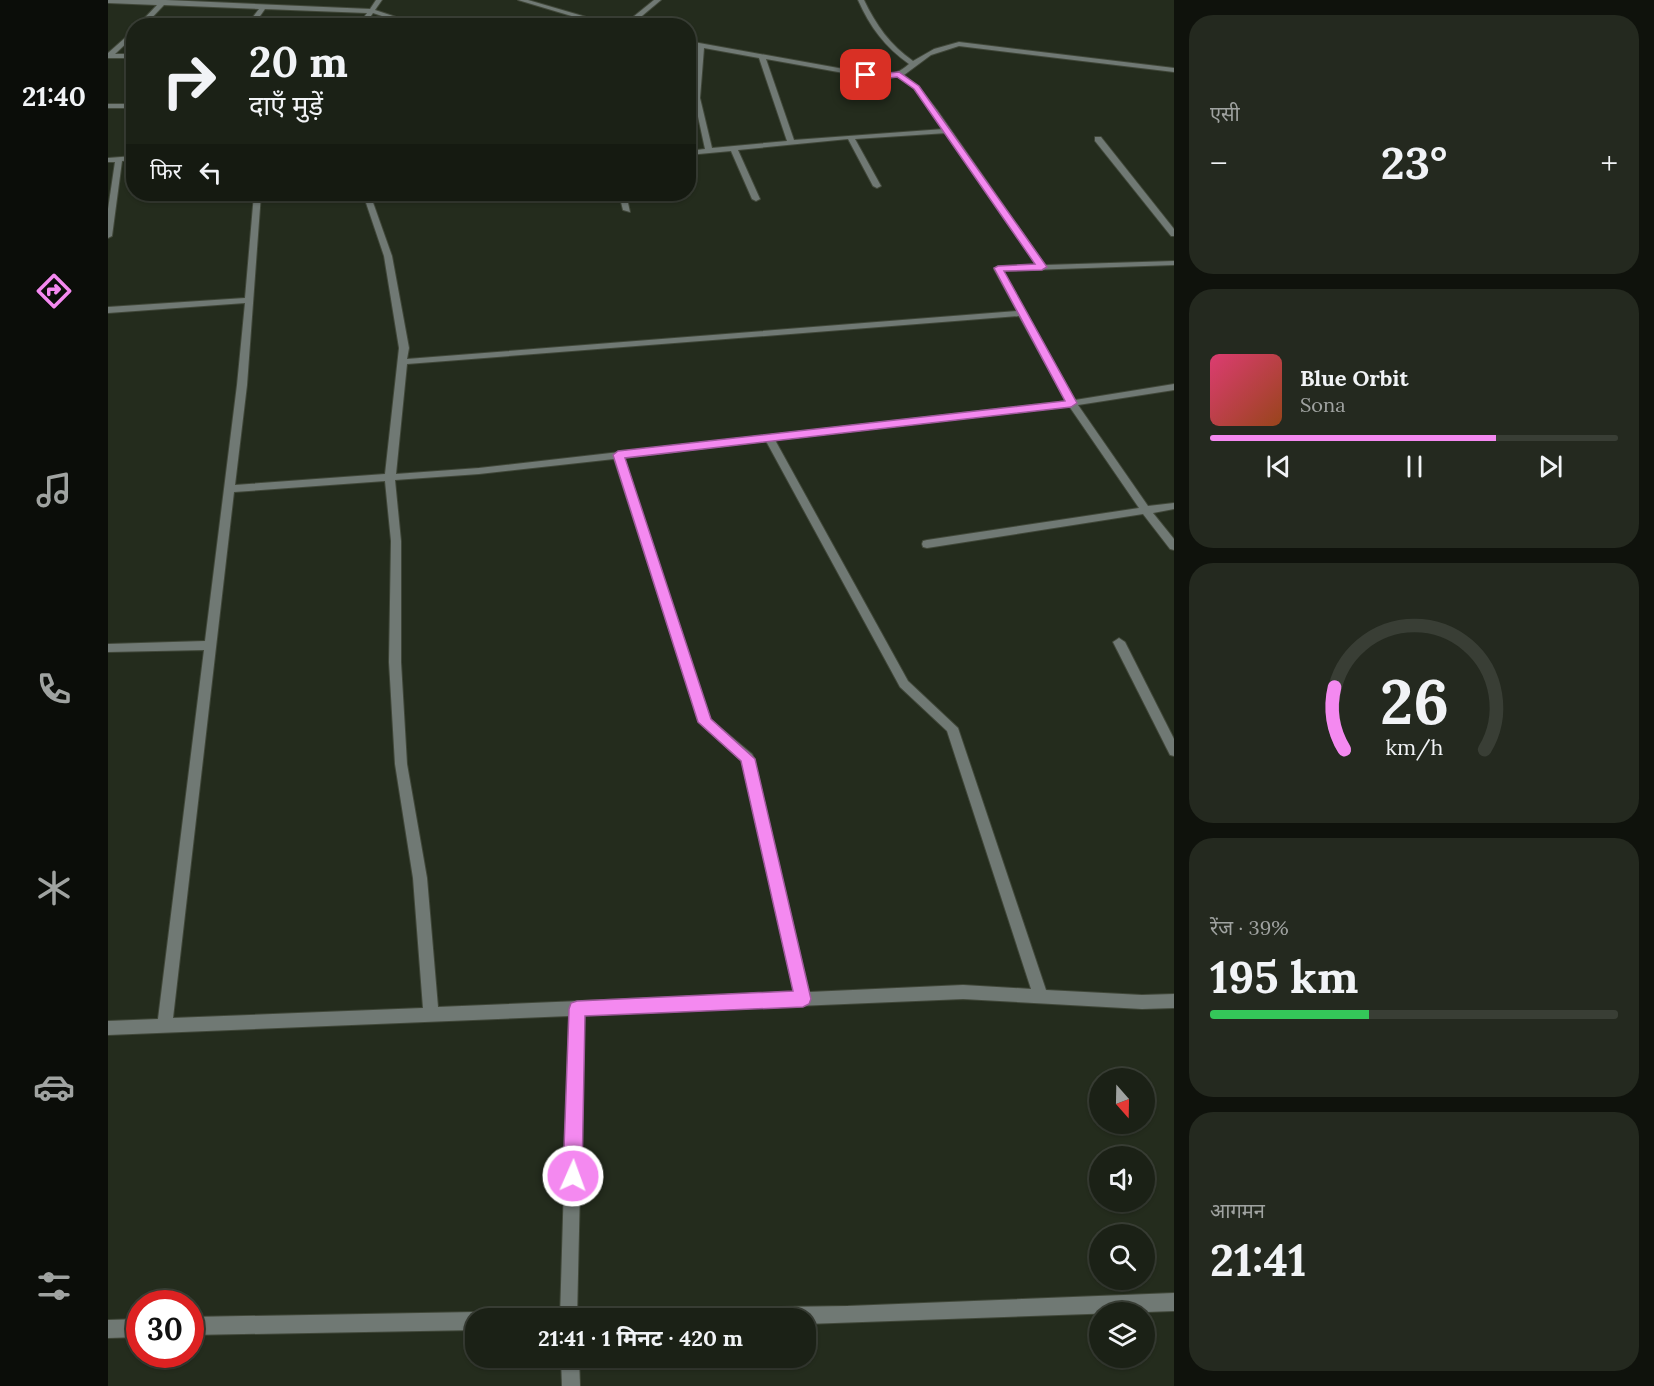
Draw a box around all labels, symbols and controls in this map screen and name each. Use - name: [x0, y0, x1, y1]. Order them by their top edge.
- text: 20 m: [249, 35, 348, 89]
- icon: right: [150, 42, 228, 120]
- pin: [840, 49, 891, 100]
- icon: arrive: [849, 58, 882, 91]
- text: 21:40: [22, 79, 86, 113]
- text: दाएँ मुड़ें: [249, 88, 323, 122]
- text: एसी: [1210, 101, 1240, 126]
- text: 23°: [1381, 134, 1447, 191]
- text: −: [1210, 142, 1228, 184]
- text: +: [1600, 142, 1618, 184]
- icon: left: [194, 156, 227, 189]
- text: फिर: [150, 157, 182, 185]
- icon: directions: [33, 270, 75, 312]
- text: Blue Orbit: [1300, 364, 1408, 392]
- text: Sona: [1300, 392, 1346, 417]
- icon: previous: [1262, 450, 1295, 483]
- icon: pause: [1398, 450, 1431, 483]
- icon: next: [1534, 450, 1567, 483]
- icon: music: [33, 469, 75, 511]
- text: 26: [1379, 661, 1449, 741]
- icon: phone: [33, 668, 75, 710]
- text: km/h: [1385, 733, 1443, 761]
- icon: climate: [33, 867, 75, 909]
- text: रेंज · 39%: [1210, 915, 1289, 940]
- text: 195 km: [1210, 948, 1358, 1005]
- icon: car: [33, 1066, 75, 1108]
- north arrow: [1089, 1068, 1155, 1134]
- map controls: [1089, 1068, 1155, 1368]
- position arrow: [541, 1144, 605, 1208]
- button: sound: [1089, 1146, 1155, 1212]
- text: आगमन: [1210, 1198, 1265, 1223]
- button: search: [1089, 1224, 1155, 1290]
- text: 21:41: [1210, 1231, 1306, 1288]
- icon: filters: [33, 1265, 75, 1307]
- speed limit sign: 30: [126, 1290, 204, 1368]
- button: layers: [1089, 1302, 1155, 1368]
- text: 21:41 · 1 मिनट · 420 m: [538, 1324, 743, 1352]

